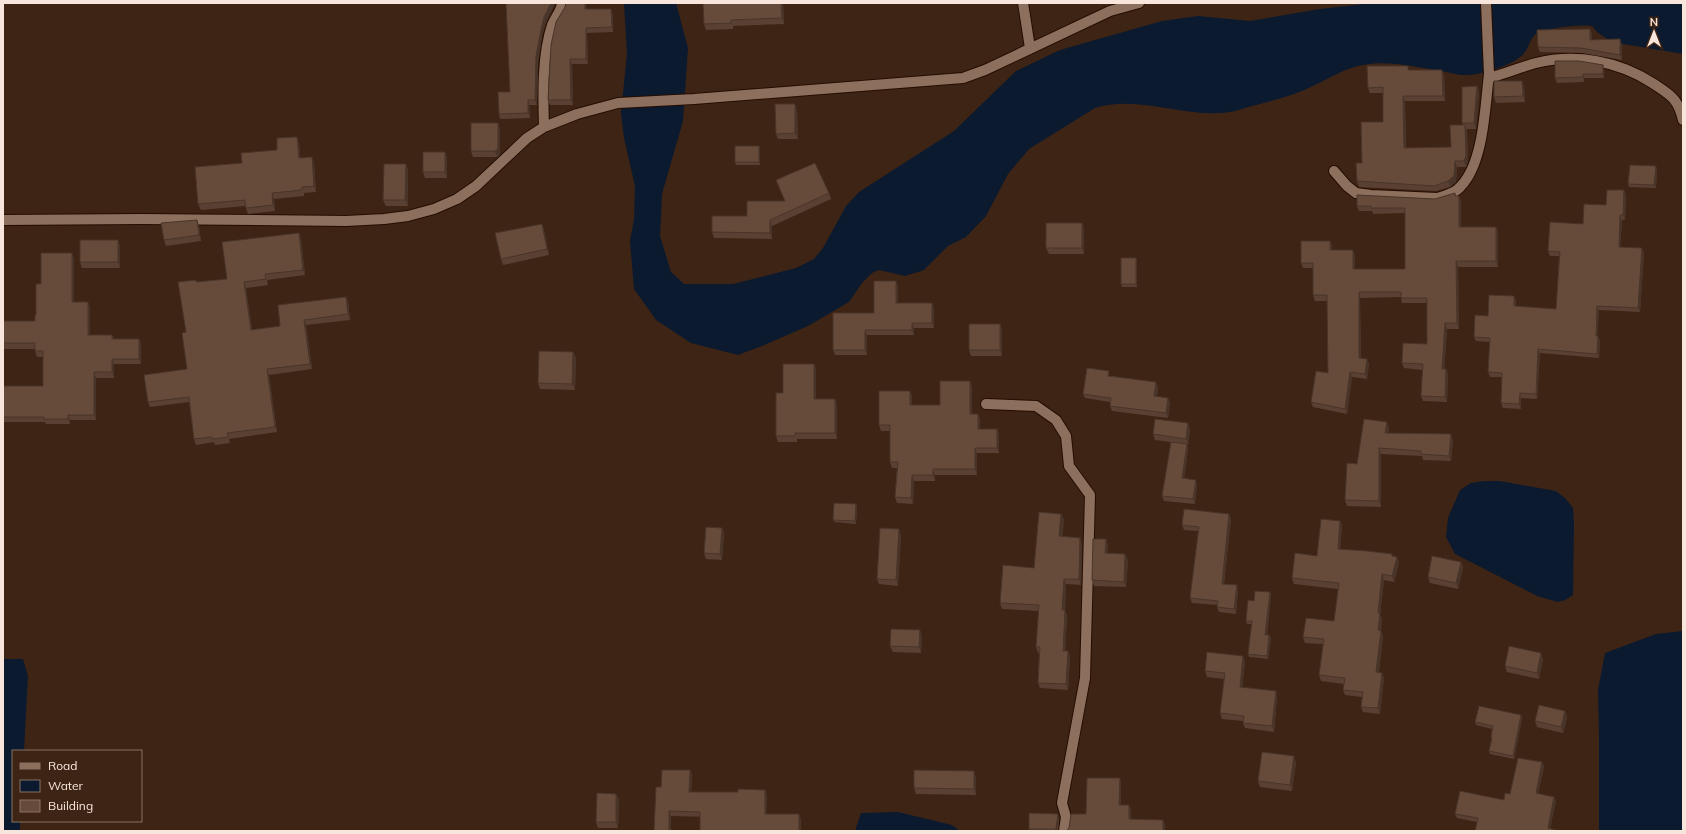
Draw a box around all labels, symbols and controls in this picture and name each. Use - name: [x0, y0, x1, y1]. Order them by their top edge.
- north arrow: [1634, 12, 1674, 52]
- text: N: [1650, 15, 1658, 29]
- legend: [12, 750, 142, 822]
- text: Road: [48, 758, 77, 773]
- text: Water: [48, 778, 84, 793]
- text: Building: [48, 798, 93, 813]

